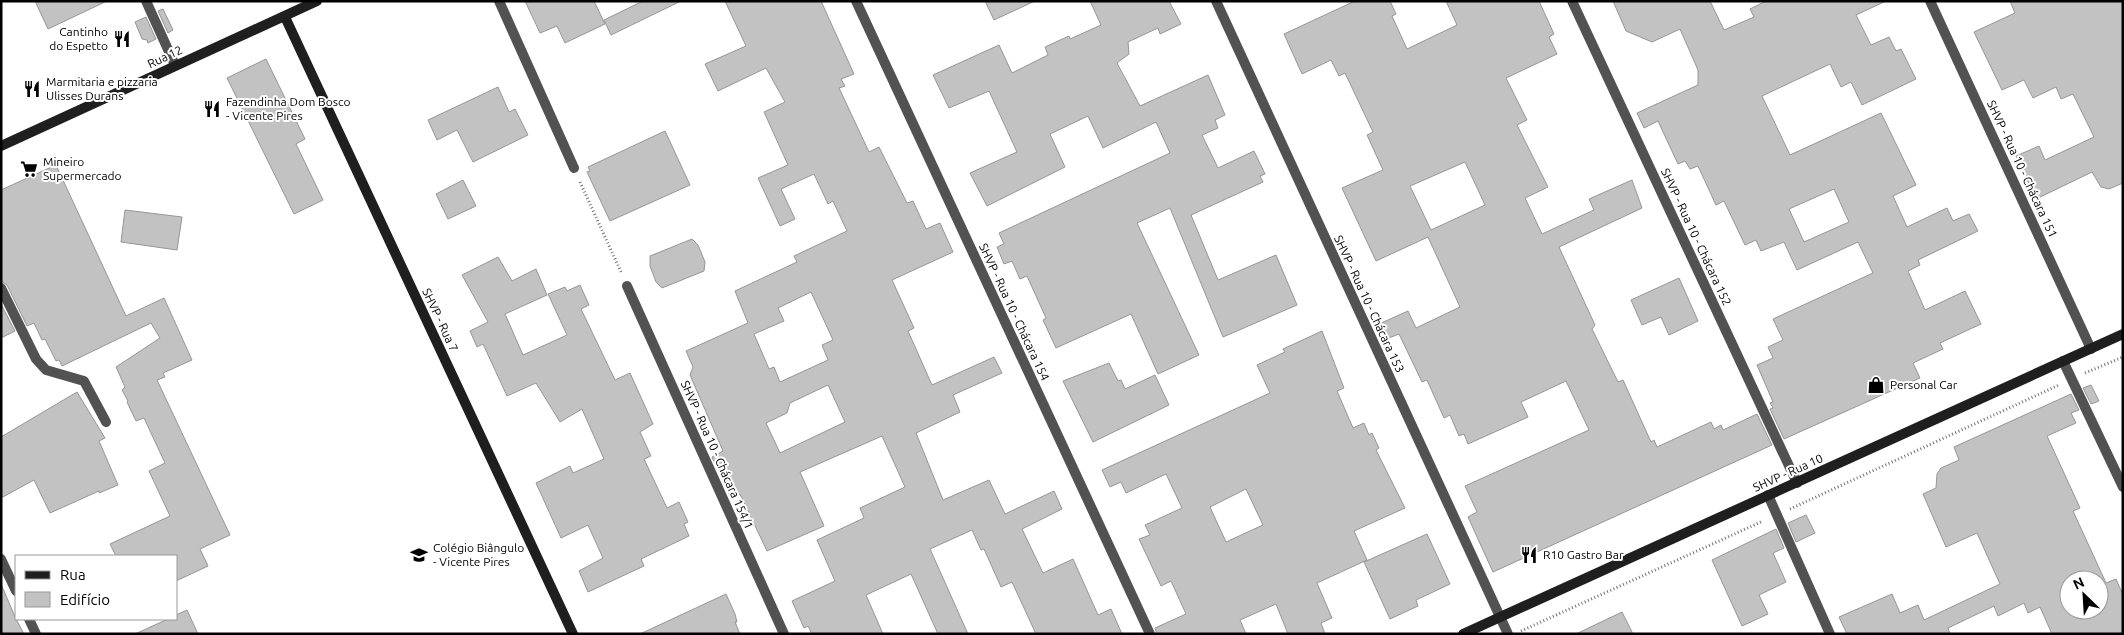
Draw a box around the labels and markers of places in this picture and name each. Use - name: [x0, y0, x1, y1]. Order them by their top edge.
- place label: Cantinho do Espetto: [49, 25, 108, 52]
- restaurant icon: Cantinho do Espetto: [112, 29, 132, 49]
- place label: Marmitaria e pizzaria Ulisses Durans: [46, 75, 158, 102]
- restaurant icon: Marmitaria e pizzaria Ulisses Durans: [22, 79, 42, 99]
- place label: Fazendinha Dom Bosco - Vicente Pires: [226, 95, 350, 122]
- restaurant icon: Fazendinha Dom Bosco - Vicente Pires: [202, 99, 222, 119]
- place label: Mineiro Supermercado: [43, 155, 122, 182]
- supermarket icon: Mineiro Supermercado: [19, 159, 39, 179]
- shop icon: Personal Car: [1866, 375, 1886, 395]
- place label: Personal Car: [1890, 378, 1958, 391]
- place label: Colégio Biângulo - Vicente Pires: [433, 541, 524, 568]
- school or university icon: Colégio Biângulo - Vicente Pires: [409, 545, 429, 565]
- restaurant icon: R10 Gastro Bar: [1519, 545, 1539, 565]
- place label: R10 Gastro Bar: [1543, 548, 1624, 561]

